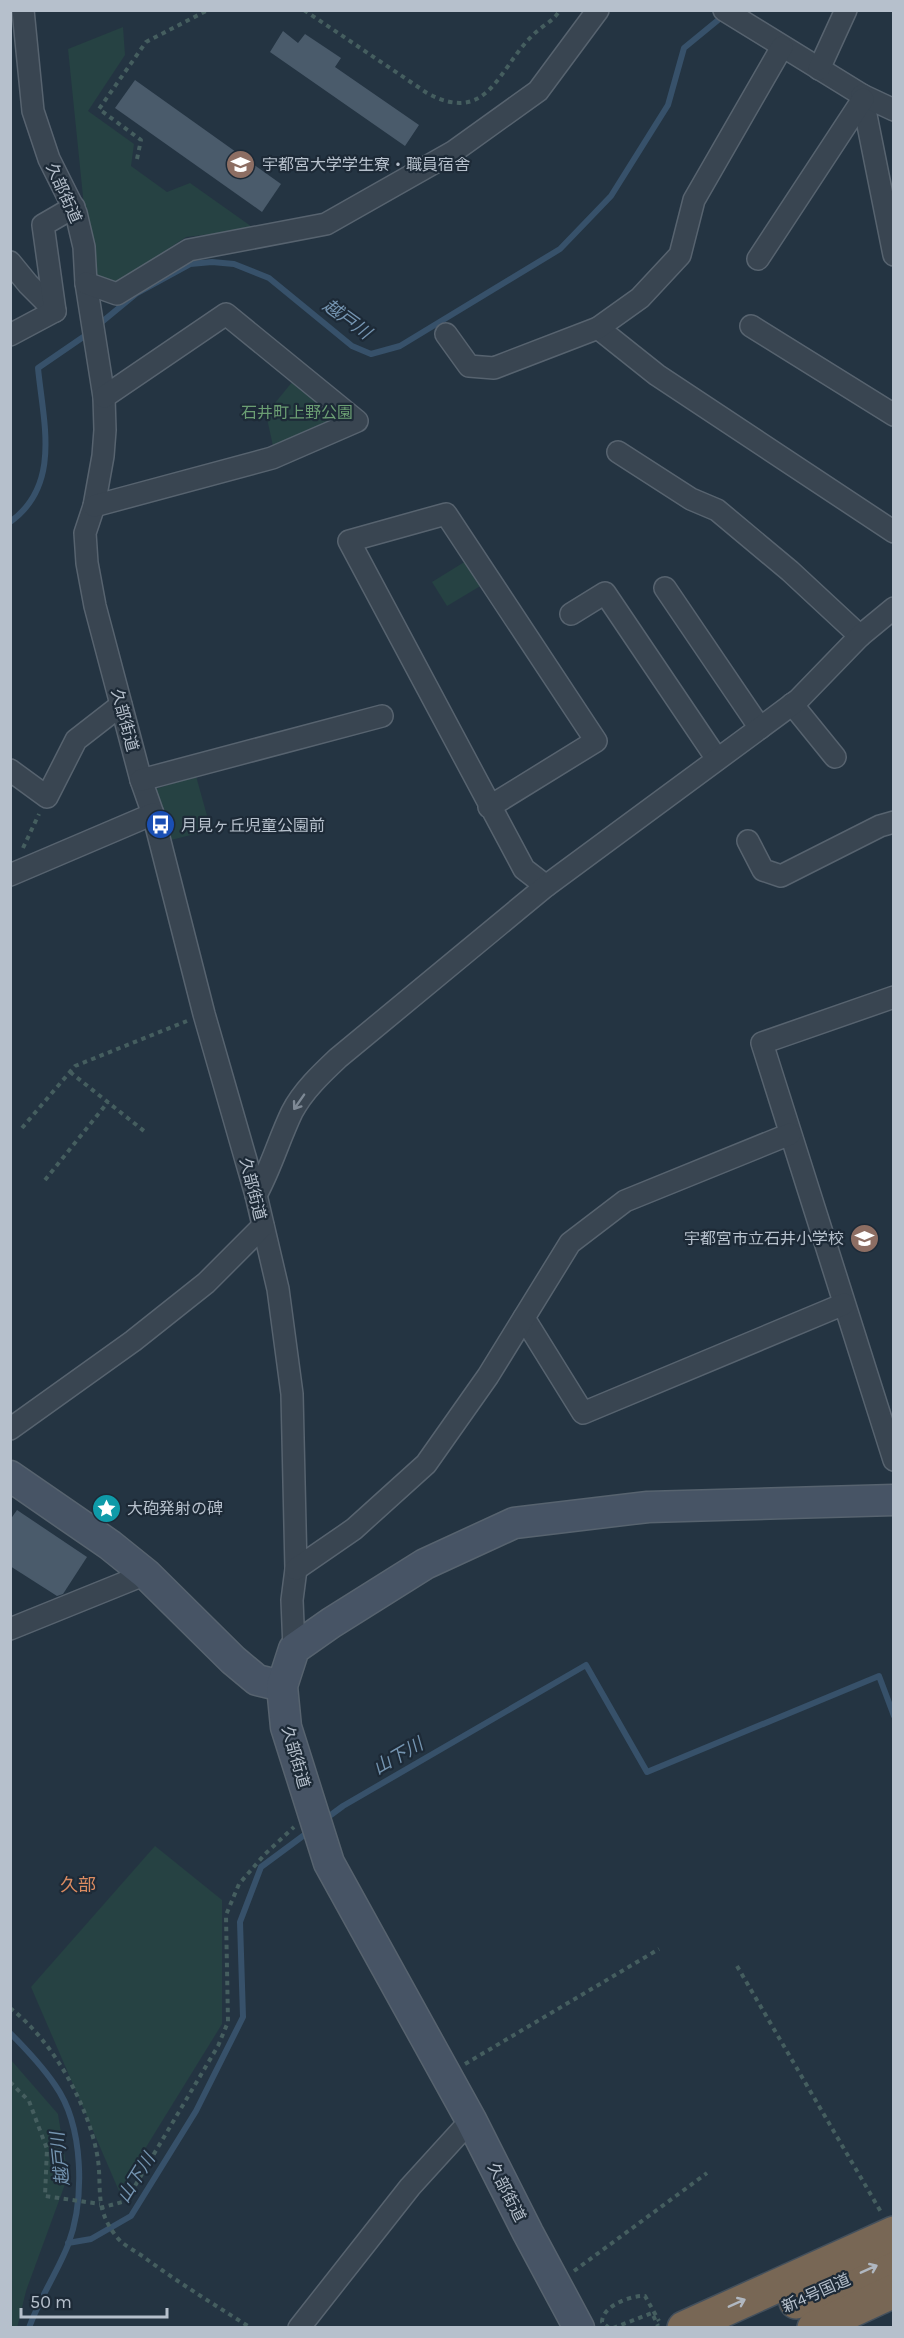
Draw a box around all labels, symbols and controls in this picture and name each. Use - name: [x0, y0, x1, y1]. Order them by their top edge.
- school or university icon: 宇都宮大学学生寮・職員宿舎: [225, 148, 257, 180]
- place label: 宇都宮大学学生寮・職員宿舎: [262, 155, 470, 174]
- street label: 久部街道: [42, 160, 86, 226]
- water label: 越戸川: [319, 294, 377, 345]
- park label: 石井町上野公園: [241, 403, 353, 422]
- street label: 久部街道: [108, 687, 142, 753]
- bus stop icon: 月見ヶ丘児童公園前: [144, 809, 176, 841]
- place label: 月見ヶ丘児童公園前: [181, 816, 325, 835]
- one-way arrow: [293, 1093, 305, 1110]
- street label: 久部街道: [236, 1156, 270, 1222]
- school or university icon: 宇都宮市立石井小学校: [849, 1222, 881, 1254]
- place label: 宇都宮市立石井小学校: [684, 1229, 844, 1248]
- place icon: 大砲発射の碑: [90, 1492, 122, 1524]
- place label: 大砲発射の碑: [127, 1499, 223, 1518]
- street label: 久部街道: [278, 1724, 314, 1790]
- water label: 山下川: [369, 1732, 429, 1779]
- district label: 久部: [60, 1874, 96, 1896]
- water label: 越戸川: [46, 2129, 74, 2187]
- water label: 山下川: [112, 2148, 161, 2207]
- street label: 久部街道: [484, 2159, 530, 2225]
- one-way arrow: [860, 2263, 878, 2274]
- street label: 新4号国道: [779, 2269, 853, 2317]
- scale bar: [21, 2281, 166, 2319]
- text: 50 m: [30, 2291, 72, 2313]
- one-way arrow: [728, 2297, 746, 2308]

